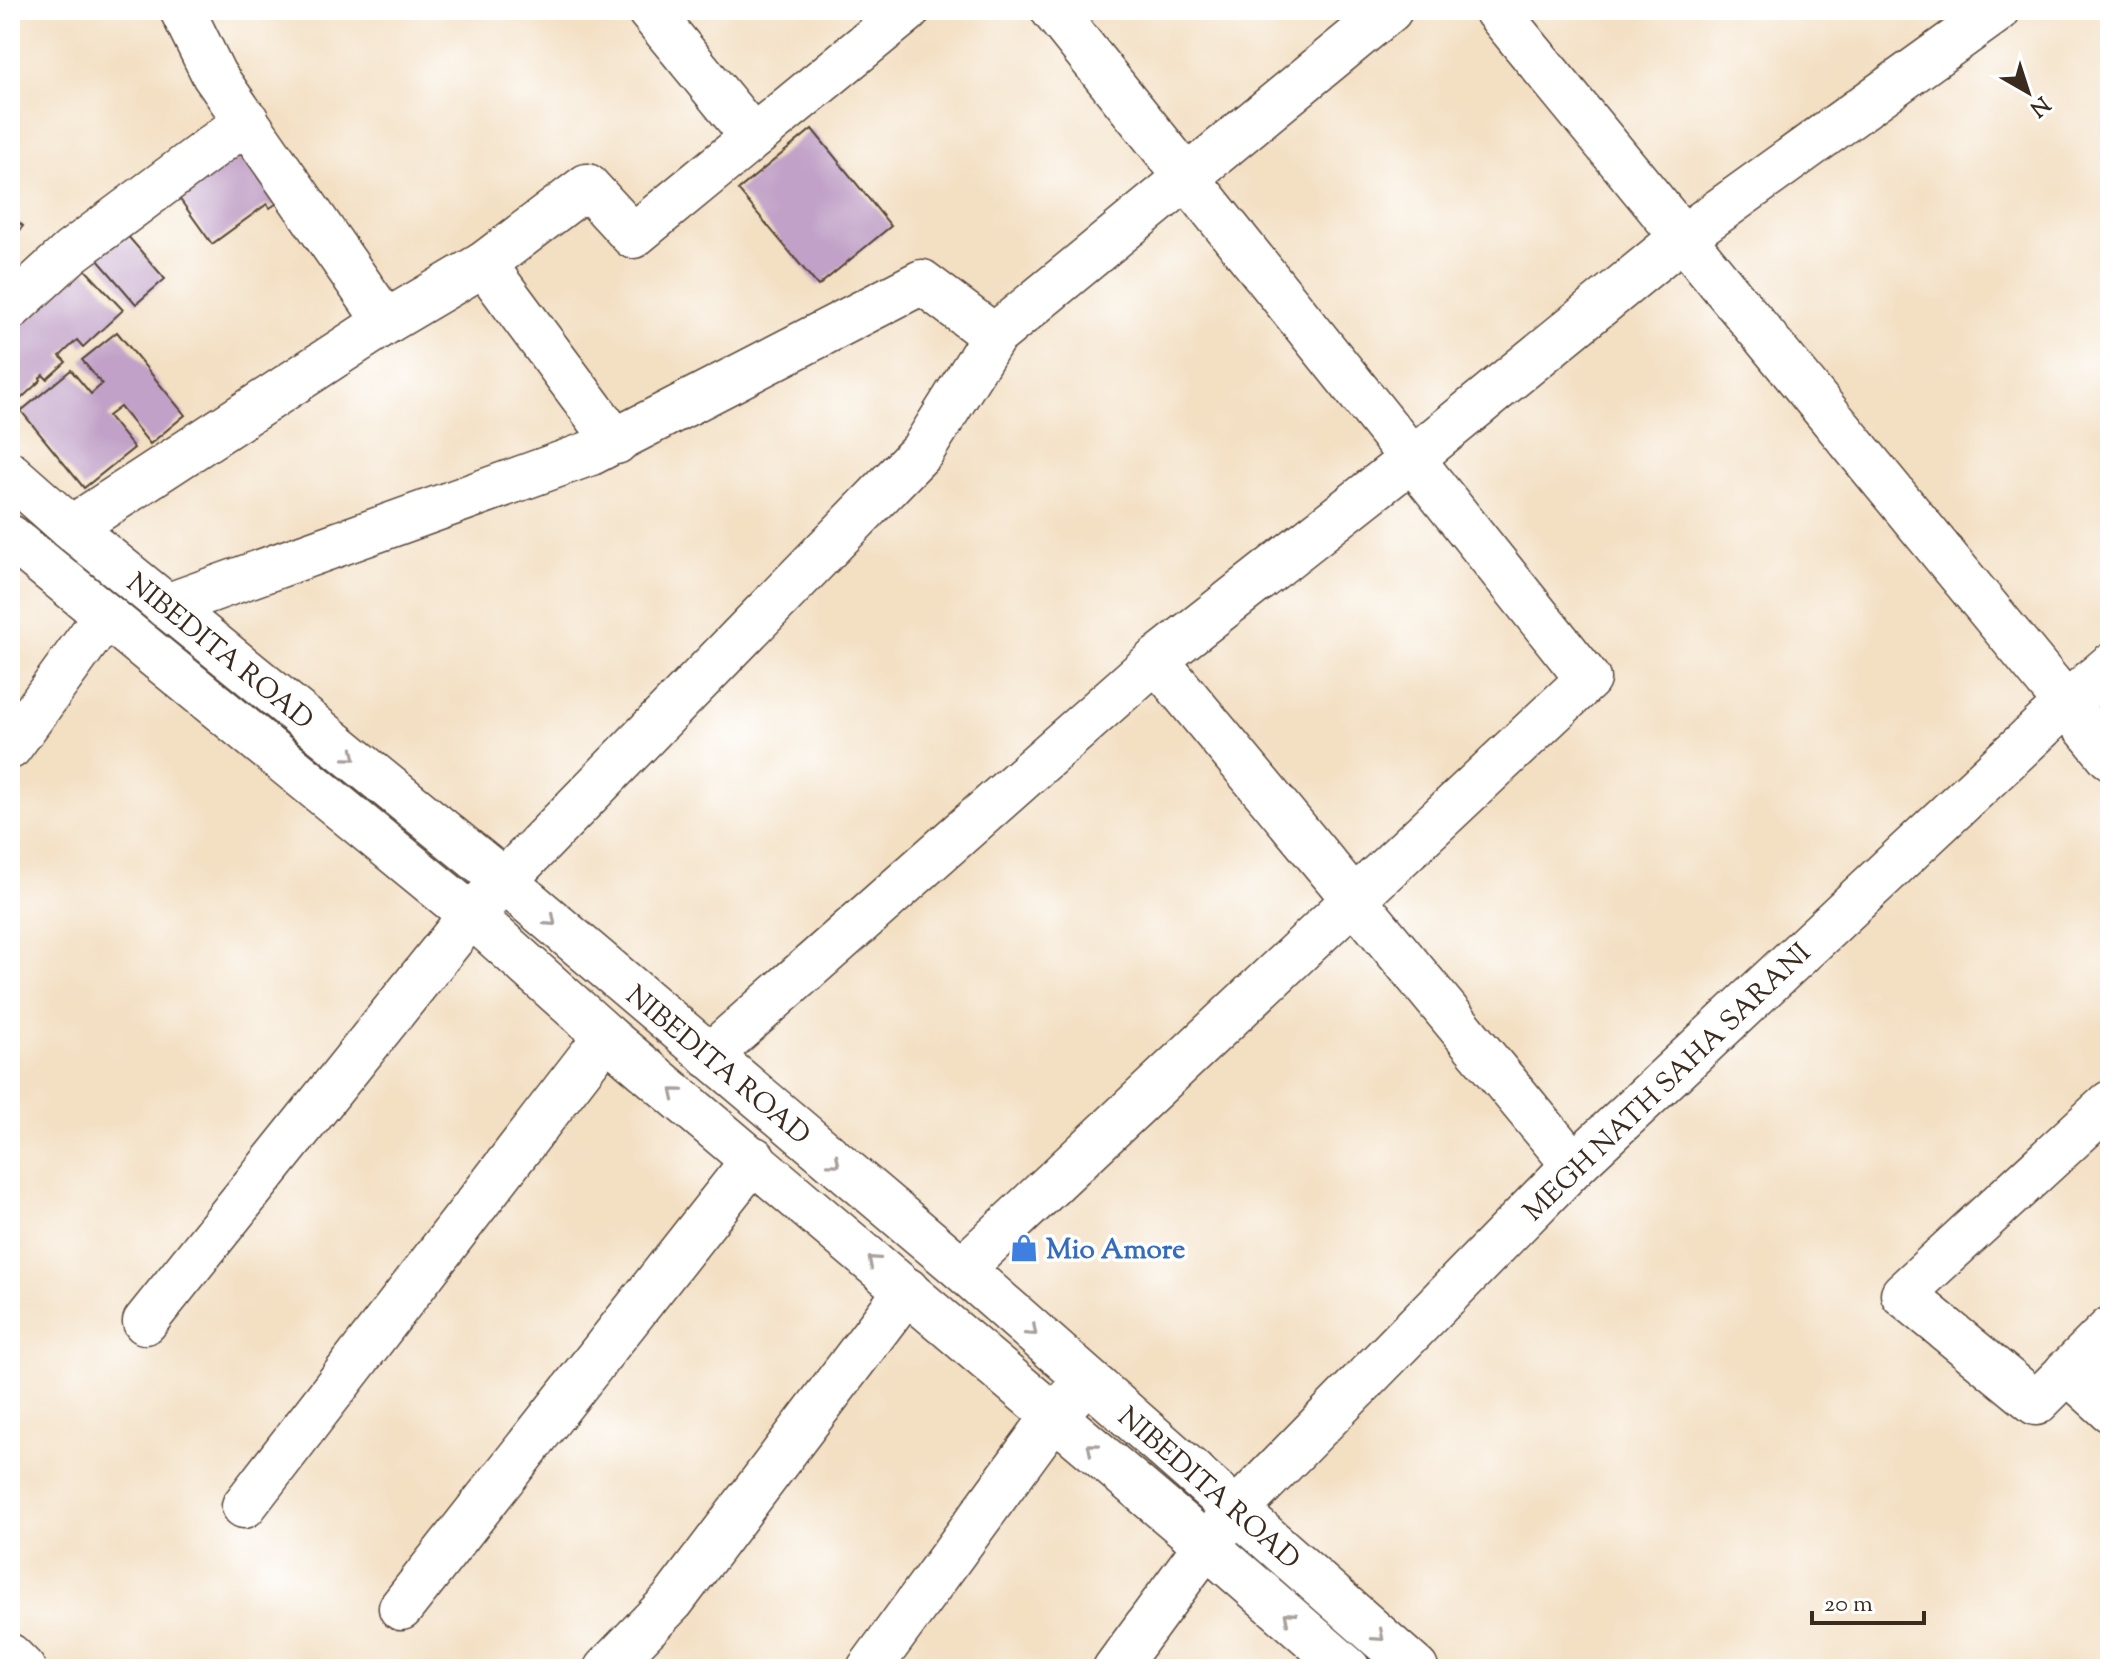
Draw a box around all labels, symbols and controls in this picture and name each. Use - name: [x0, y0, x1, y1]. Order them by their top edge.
- north arrow: [1988, 52, 2068, 132]
- text: N: [2021, 87, 2056, 123]
- street label: NIBEDITA ROAD: [117, 564, 321, 740]
- one-way arrow: [341, 746, 356, 761]
- one-way arrow: [542, 911, 557, 926]
- street label: MEGH NATH SAHA SARANI: [1515, 935, 1821, 1232]
- street label: NIBEDITA ROAD: [616, 977, 818, 1156]
- one-way arrow: [669, 1088, 684, 1103]
- one-way arrow: [826, 1152, 840, 1167]
- place label: Mio Amore: [1046, 1231, 1185, 1271]
- shop icon: Mio Amore: [1009, 1233, 1039, 1263]
- one-way arrow: [868, 1256, 882, 1271]
- one-way arrow: [1023, 1322, 1038, 1336]
- street label: NIBEDITA ROAD: [1108, 1399, 1308, 1580]
- one-way arrow: [1087, 1443, 1101, 1458]
- scale bar: [1812, 1575, 1924, 1625]
- text: 20 m: [1824, 1588, 1873, 1622]
- one-way arrow: [1284, 1613, 1299, 1627]
- one-way arrow: [1370, 1626, 1385, 1641]

